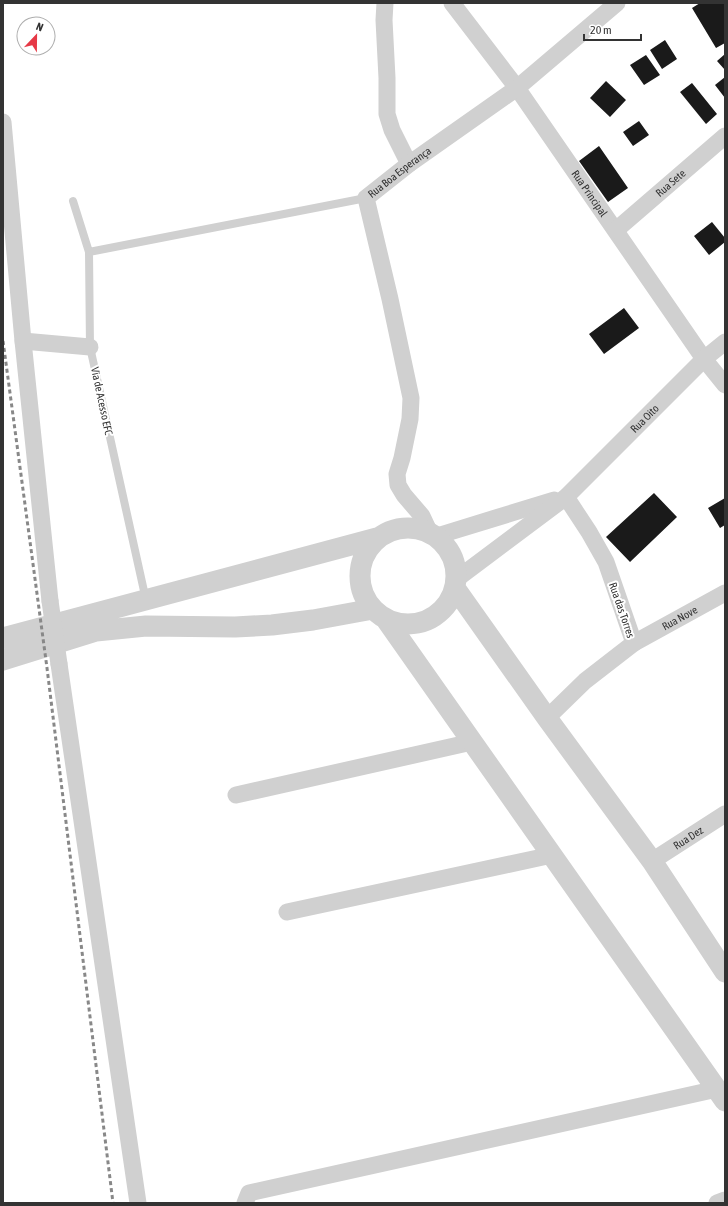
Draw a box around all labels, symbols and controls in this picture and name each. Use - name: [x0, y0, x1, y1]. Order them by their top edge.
- north arrow: [16, 16, 56, 56]
- scale bar: [584, 16, 641, 42]
- text: N: [34, 20, 45, 34]
- text: 20 m: [590, 23, 612, 37]
- street label: Rua Boa Esperança: [366, 144, 433, 200]
- street label: Rua Sete: [653, 167, 688, 199]
- street label: Rua Principal: [569, 168, 610, 219]
- street label: Via de Acesso EFC: [89, 366, 115, 436]
- street label: Rua Oito: [628, 402, 661, 435]
- street label: Rua das Torres: [607, 581, 637, 639]
- street label: Rua Nove: [660, 603, 699, 632]
- street label: Rua Dez: [671, 824, 705, 852]

